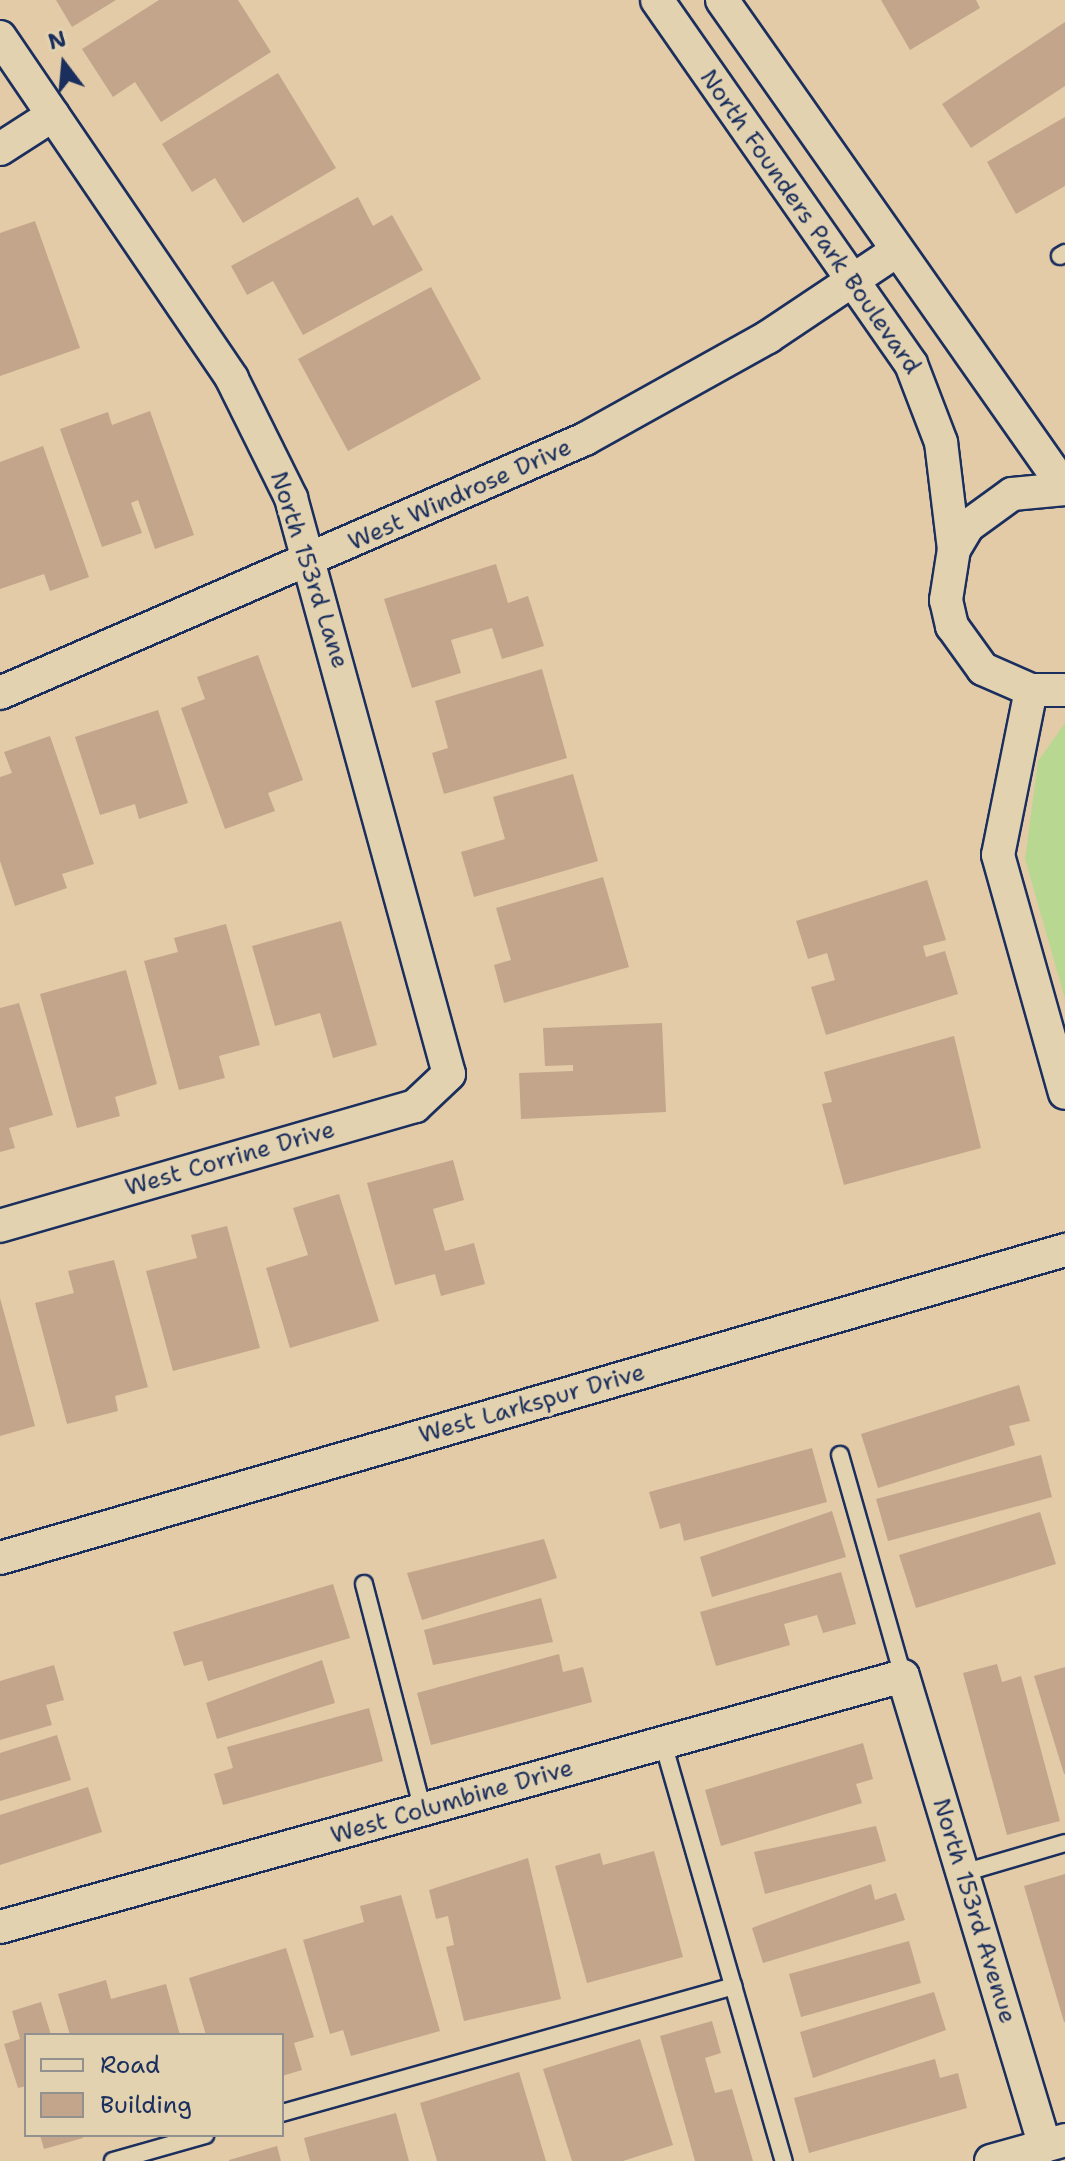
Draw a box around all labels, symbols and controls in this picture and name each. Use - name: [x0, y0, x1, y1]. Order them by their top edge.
- north arrow: [24, 24, 104, 104]
- text: N: [45, 24, 70, 57]
- street label: North Founders Park Boulevard: [693, 64, 927, 380]
- street label: West Windrose Drive: [344, 433, 576, 557]
- street label: North 153rd Lane: [264, 468, 354, 672]
- street label: West Corrine Drive: [122, 1115, 338, 1203]
- street label: West Larkspur Drive: [416, 1358, 648, 1450]
- street label: West Columbine Drive: [327, 1754, 577, 1850]
- street label: North 153rd Avenue: [926, 1795, 1022, 2027]
- legend: [24, 2033, 284, 2137]
- text: Road: [100, 2049, 160, 2081]
- text: Building: [100, 2089, 192, 2121]

